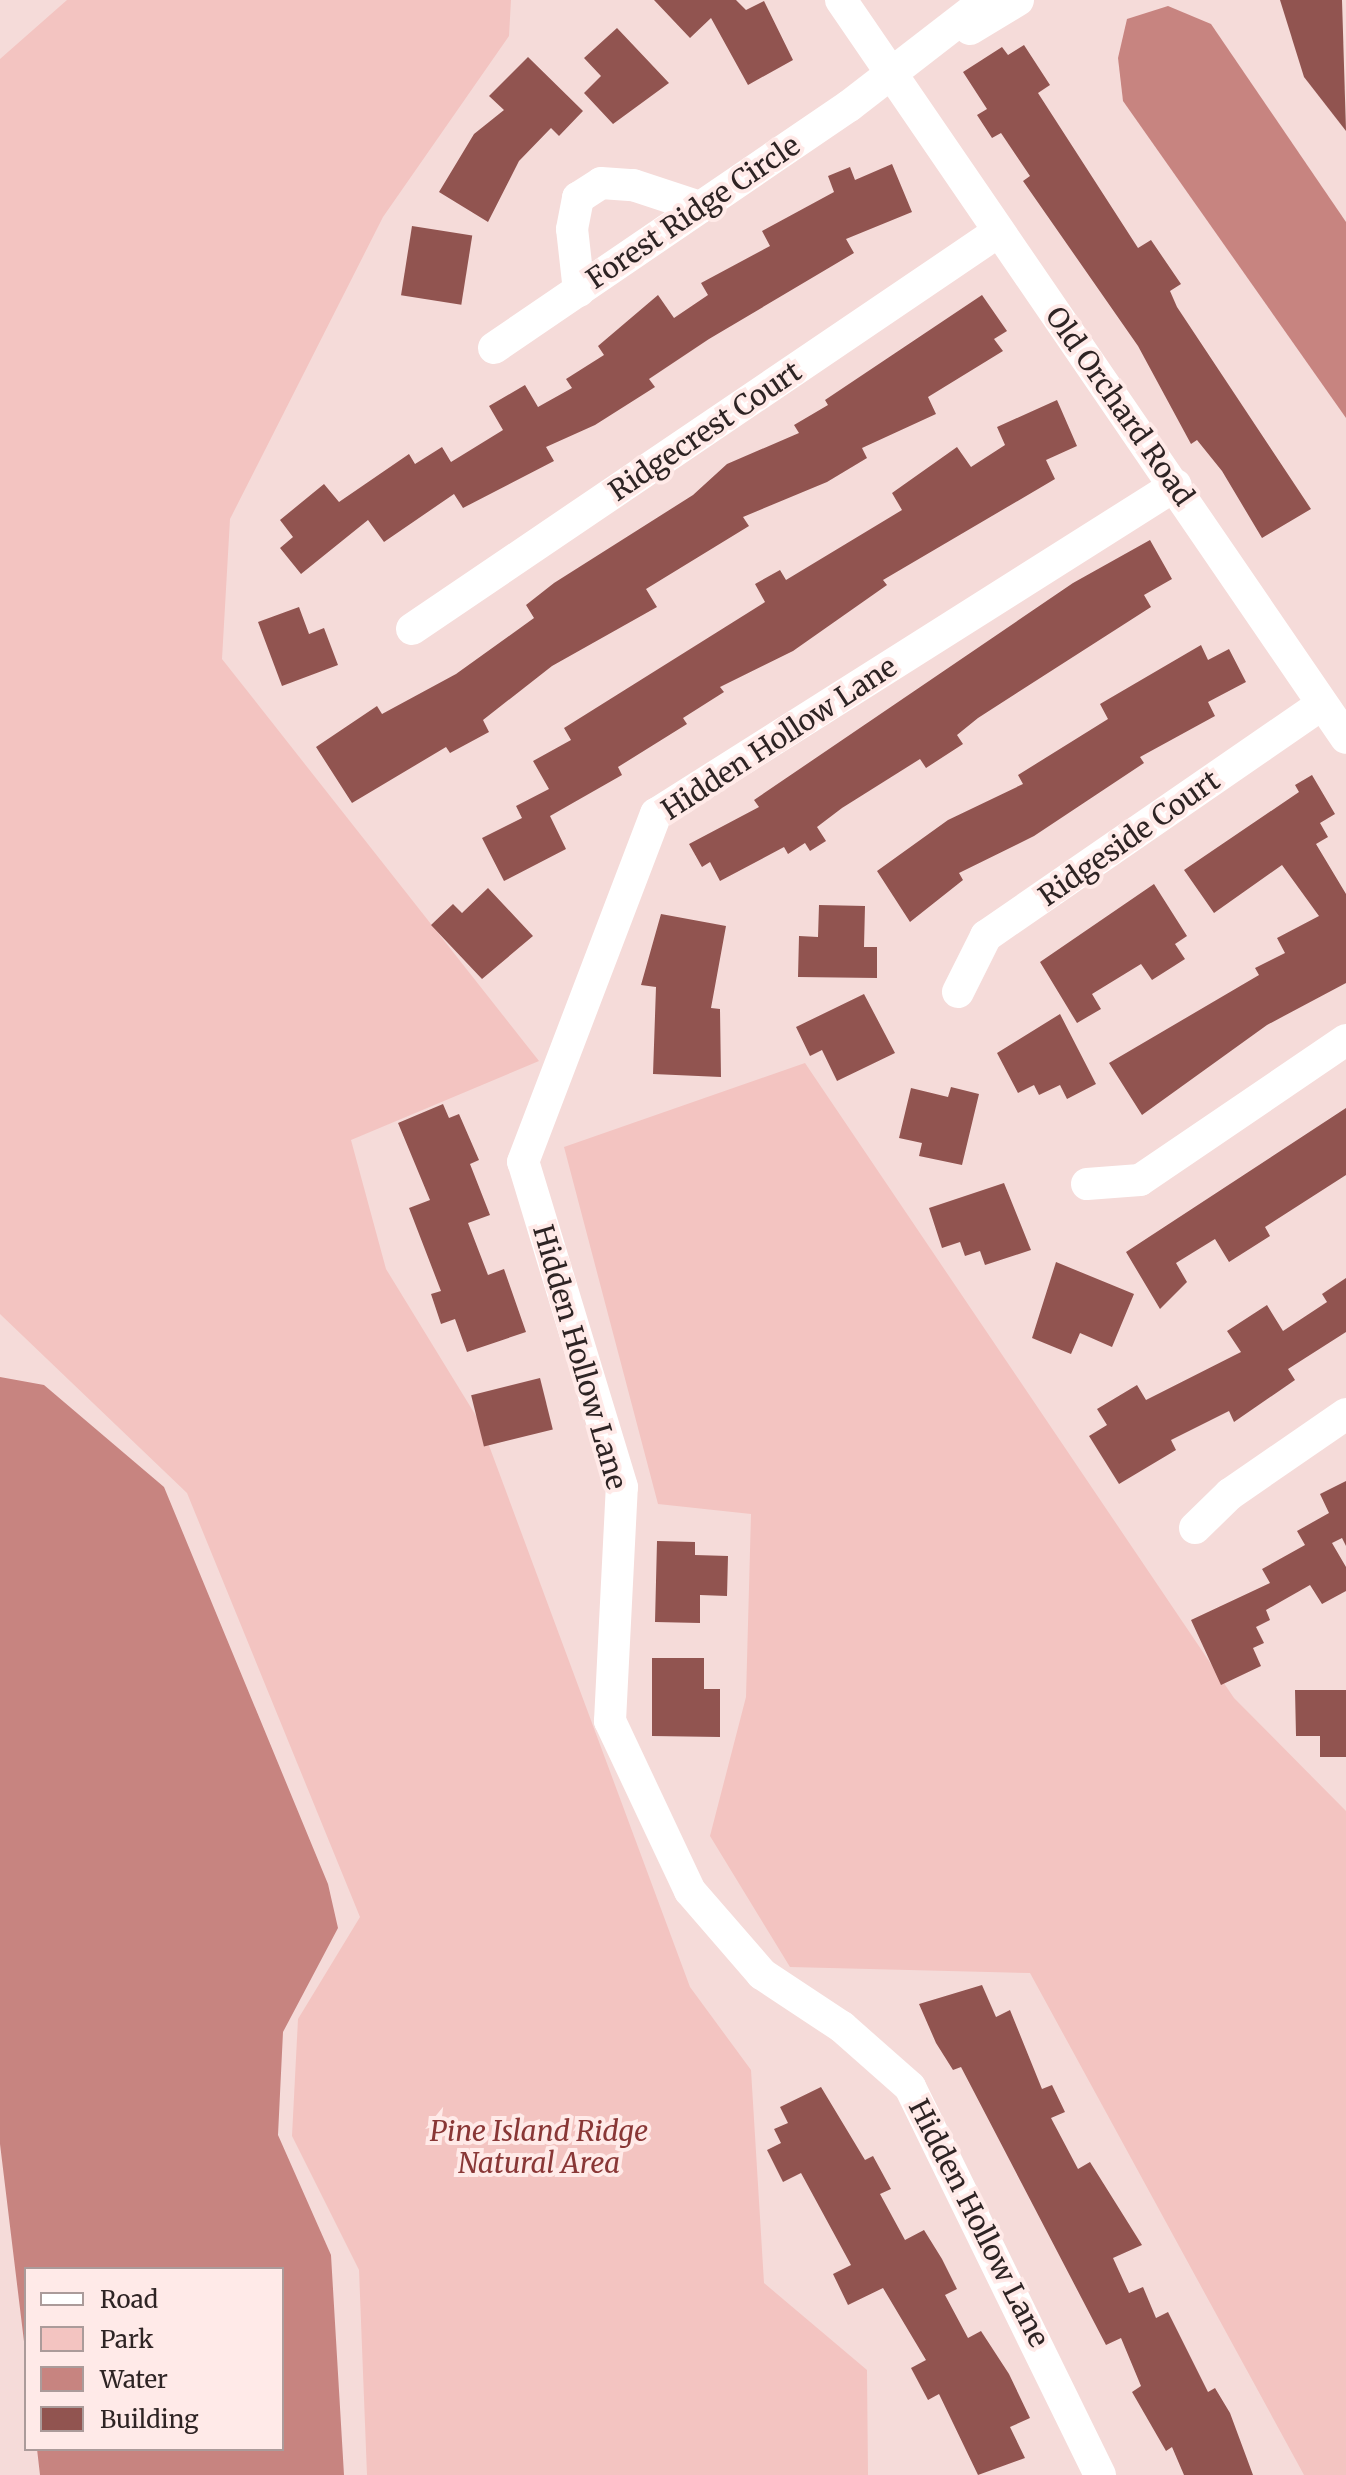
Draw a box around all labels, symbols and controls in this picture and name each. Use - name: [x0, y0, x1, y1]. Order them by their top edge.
- street label: Forest Ridge Circle: [580, 128, 806, 296]
- street label: Old Orchard Road: [1039, 300, 1201, 512]
- street label: Ridgecrest Court: [603, 354, 807, 508]
- street label: Hidden Hollow Lane: [655, 649, 903, 827]
- street label: Ridgeside Court: [1032, 763, 1226, 913]
- street label: Hidden Hollow Lane: [526, 1221, 634, 1493]
- street label: Hidden Hollow Lane: [902, 2094, 1056, 2352]
- park label: Pine Island Ridge Natural Area: [430, 2114, 648, 2180]
- legend: [24, 2267, 284, 2451]
- text: Road: [100, 2284, 158, 2315]
- text: Park: [100, 2324, 153, 2355]
- text: Water: [100, 2364, 168, 2395]
- text: Building: [100, 2404, 199, 2435]

